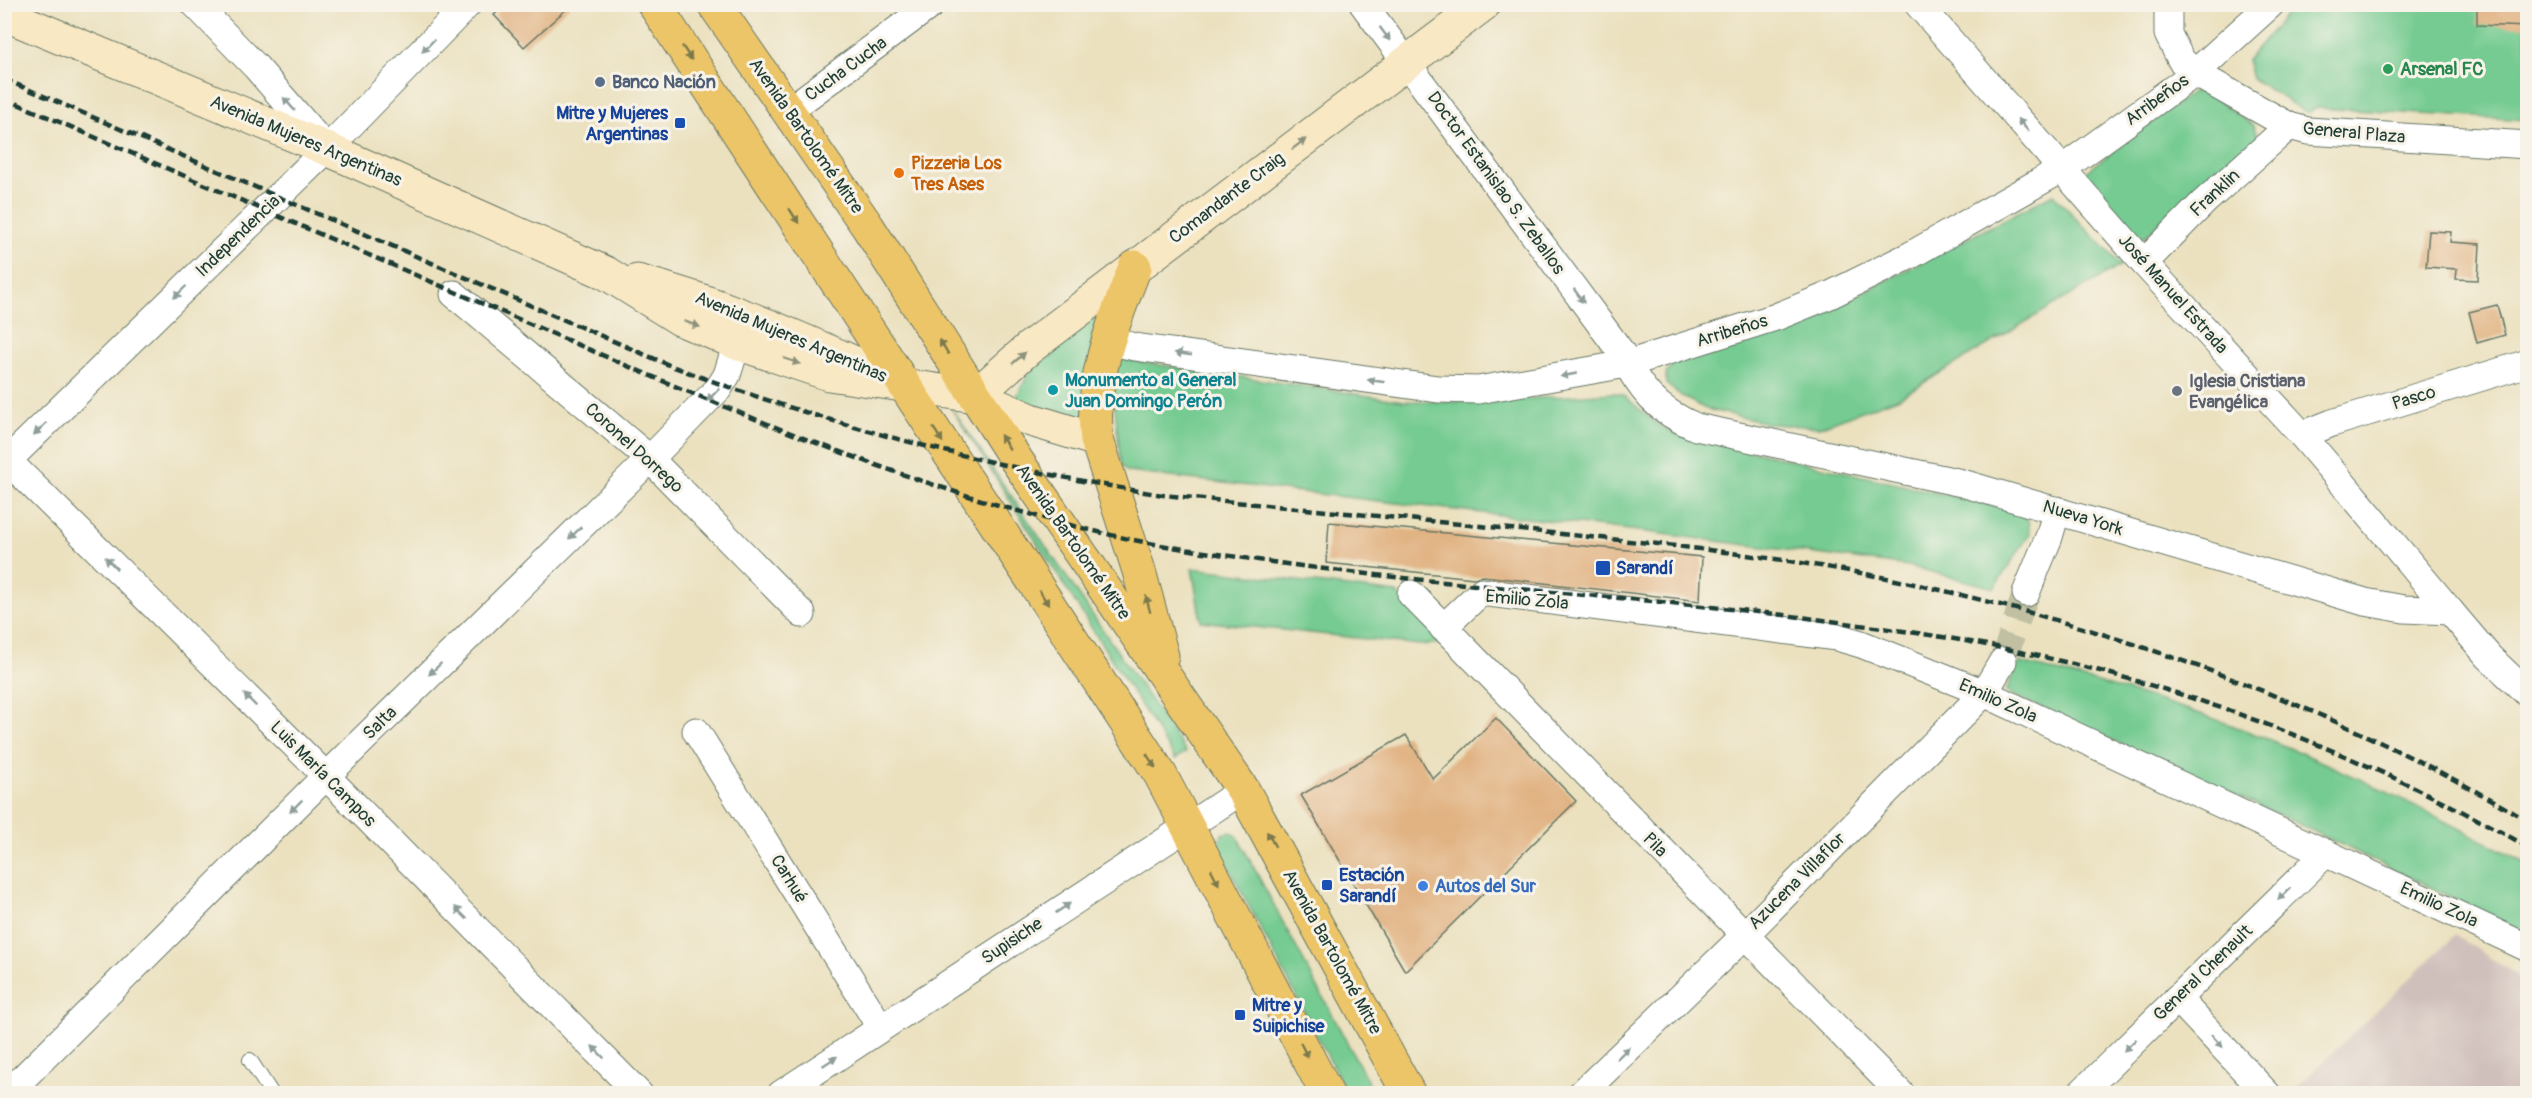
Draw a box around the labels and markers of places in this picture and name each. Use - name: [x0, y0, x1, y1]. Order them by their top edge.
- place label: Arsenal FC: [2400, 58, 2483, 81]
- marker: Arsenal FC: [2381, 62, 2395, 76]
- place label: Banco Nación: [612, 71, 716, 94]
- marker: Banco Nación: [593, 75, 607, 89]
- place label: Mitre y Mujeres Argentinas: [556, 102, 669, 146]
- marker: Mitre y Mujeres Argentinas: [673, 116, 687, 130]
- place label: Pizzeria Los Tres Ases: [910, 152, 1002, 196]
- marker: Pizzeria Los Tres Ases: [892, 166, 906, 180]
- place label: Monumento al General Juan Domingo Perón: [1065, 369, 1237, 413]
- place label: Iglesia Cristiana Evangélica: [2189, 370, 2306, 414]
- marker: Monumento al General Juan Domingo Perón: [1046, 383, 1060, 397]
- marker: Iglesia Cristiana Evangélica: [2170, 384, 2184, 398]
- place label: Sarandí: [1616, 557, 1673, 580]
- marker: Sarandí: [1594, 559, 1612, 577]
- place label: Estación Sarandí: [1339, 864, 1404, 908]
- place label: Autos del Sur: [1435, 875, 1536, 898]
- marker: Estación Sarandí: [1320, 878, 1334, 892]
- marker: Autos del Sur: [1416, 879, 1430, 893]
- place label: Mitre y Suipichise: [1252, 994, 1325, 1038]
- marker: Mitre y Suipichise: [1233, 1008, 1247, 1022]

